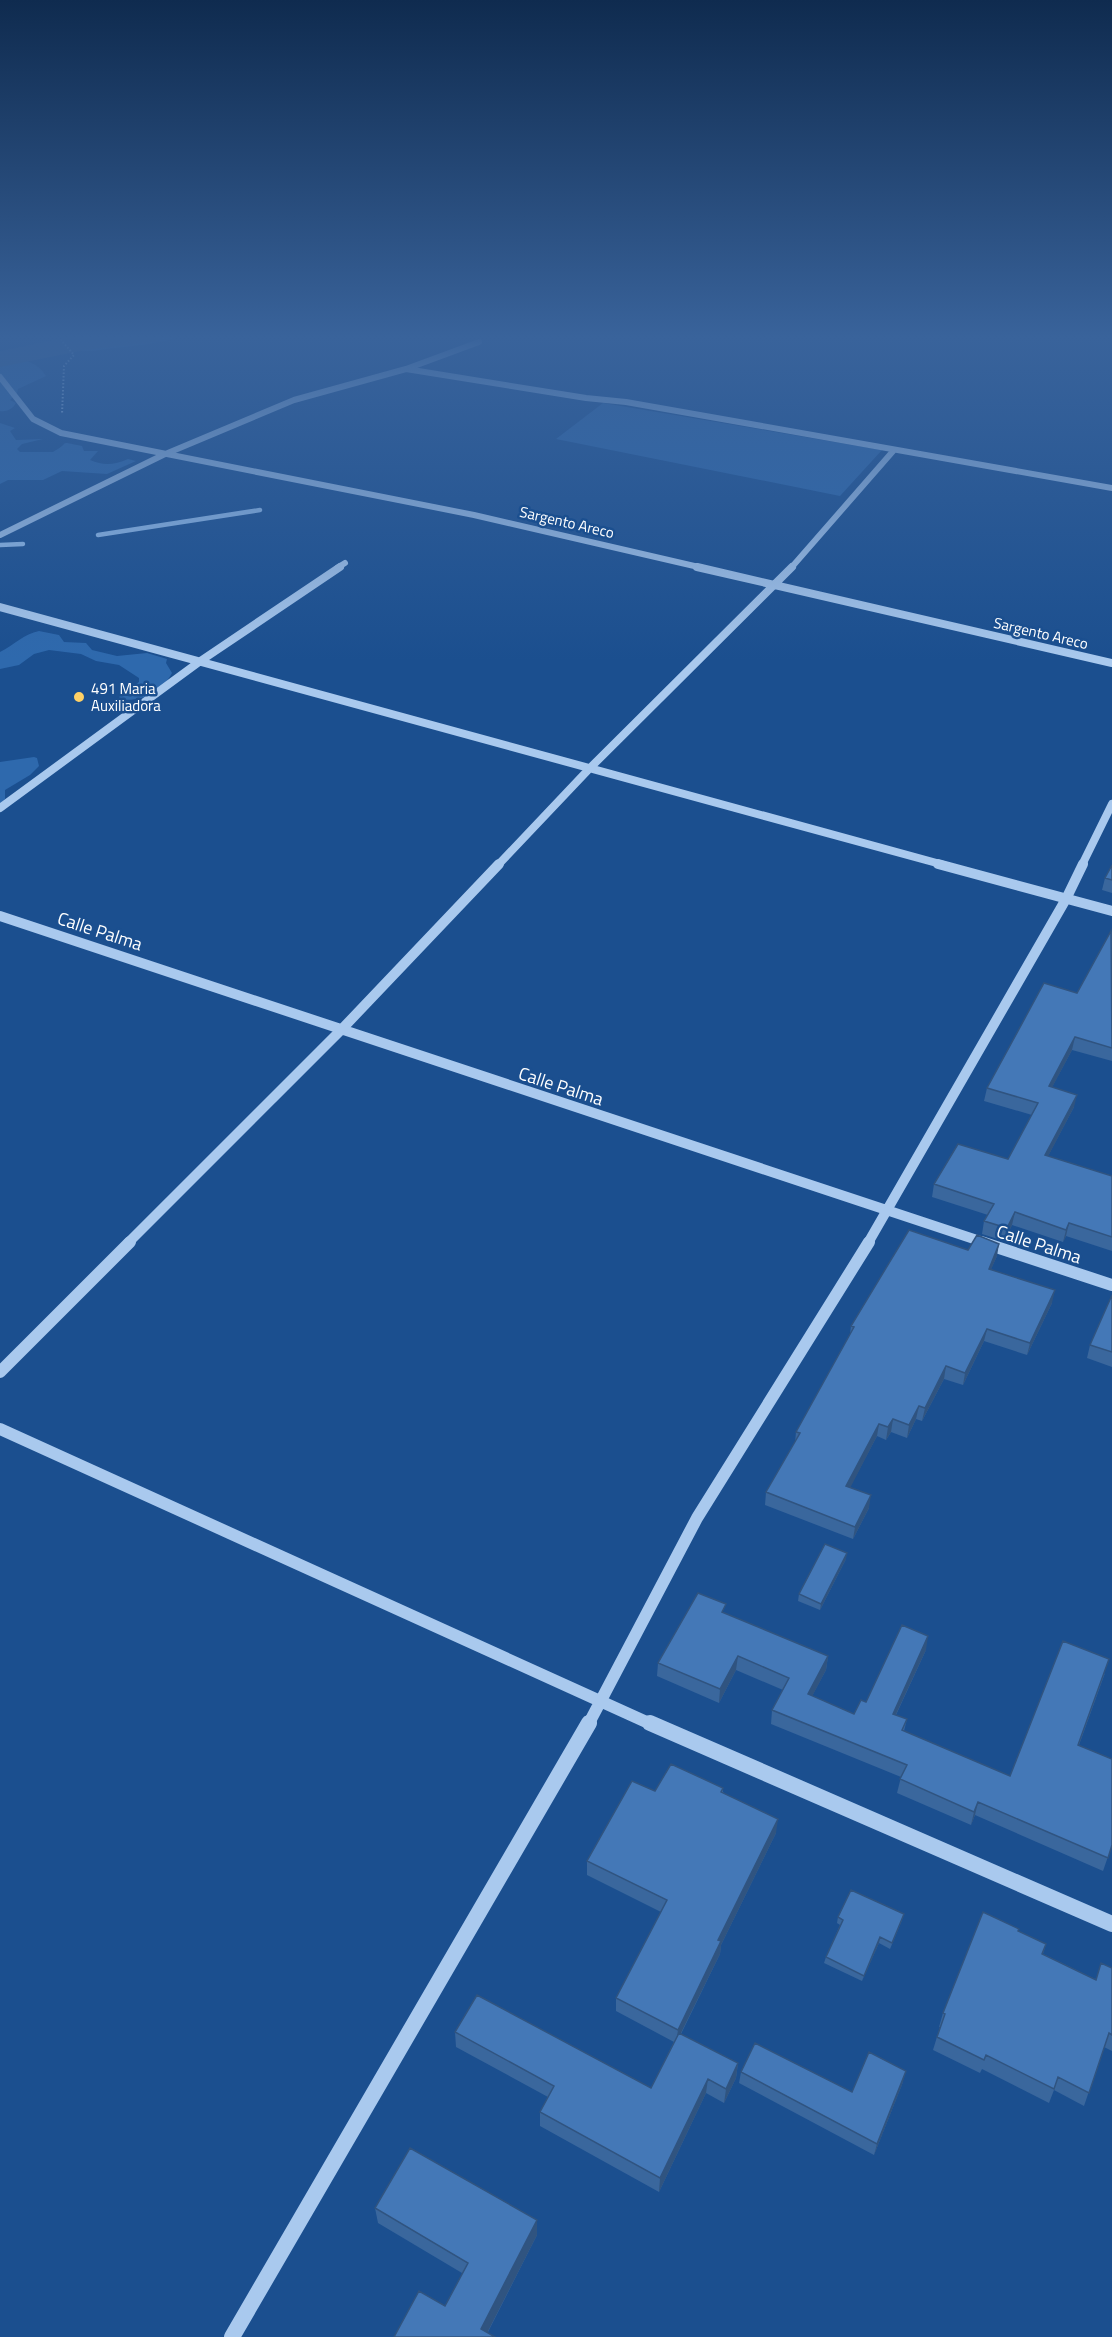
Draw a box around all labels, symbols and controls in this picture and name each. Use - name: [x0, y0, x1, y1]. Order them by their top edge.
- street label: Sargento Areco: [517, 500, 617, 544]
- street label: Sargento Areco: [991, 611, 1091, 655]
- place label: 491 Maria Auxiliadora: [91, 677, 161, 717]
- marker: 491 Maria Auxiliadora: [72, 690, 86, 704]
- street label: Calle Palma: [54, 905, 146, 957]
- street label: Calle Palma: [515, 1060, 607, 1112]
- street label: Calle Palma: [993, 1218, 1085, 1270]

